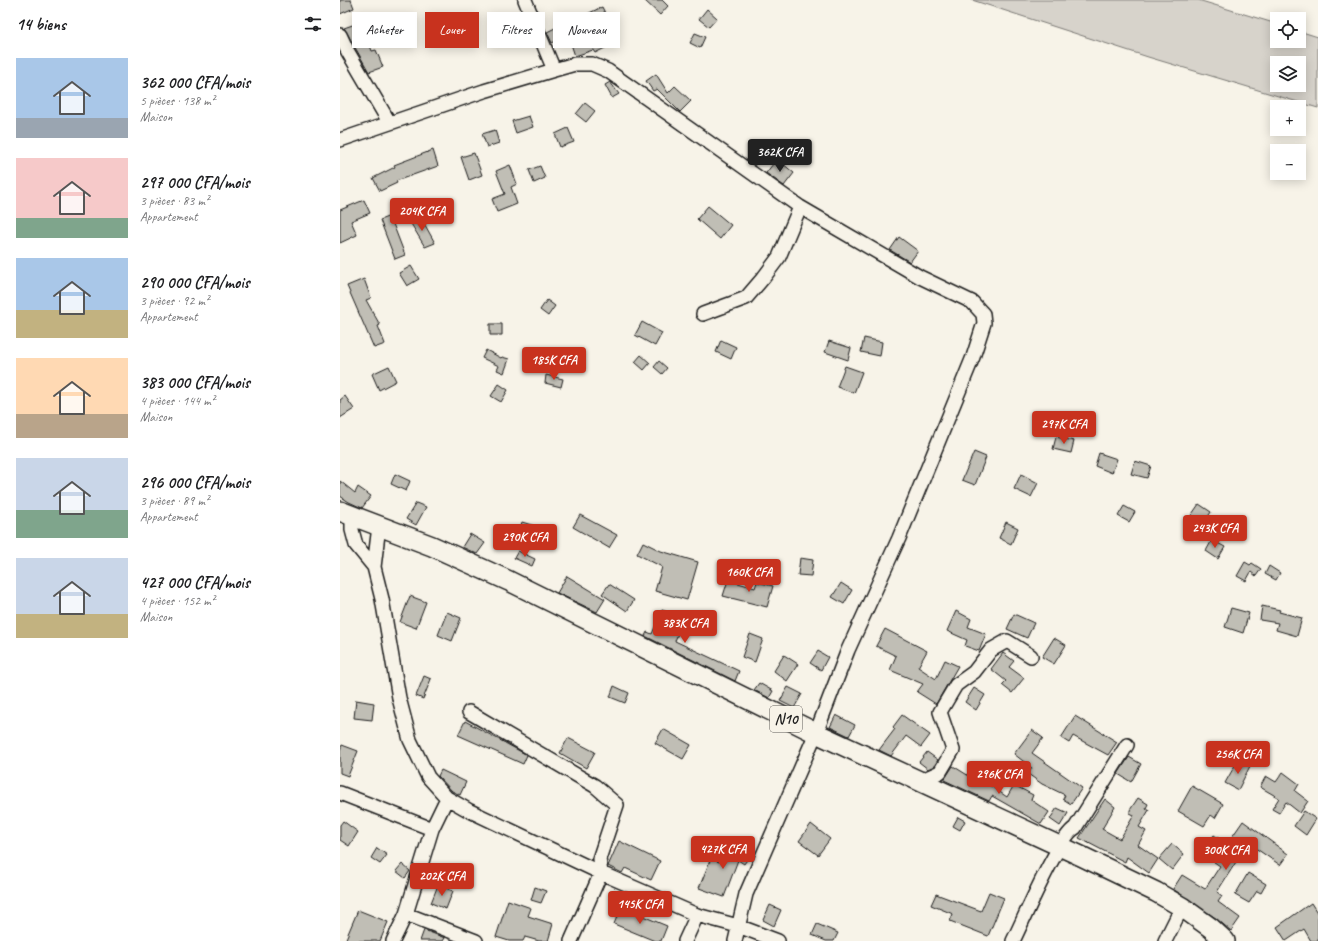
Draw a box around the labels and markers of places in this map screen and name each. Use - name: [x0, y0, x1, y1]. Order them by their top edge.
- pin: 362K CFA: [739, 139, 821, 173]
- pin: 204K CFA: [381, 198, 463, 232]
- pin: 185K CFA: [513, 347, 595, 381]
- pin: 297K CFA: [1023, 411, 1105, 445]
- pin: 243K CFA: [1174, 515, 1256, 549]
- pin: 290K CFA: [484, 524, 566, 558]
- pin: 160K CFA: [708, 559, 790, 593]
- pin: 383K CFA: [644, 610, 726, 644]
- pin: 256K CFA: [1197, 741, 1279, 775]
- pin: 296K CFA: [958, 761, 1040, 795]
- pin: 427K CFA: [682, 836, 764, 870]
- pin: 300K CFA: [1185, 837, 1267, 871]
- pin: 202K CFA: [401, 863, 483, 897]
- pin: 145K CFA: [599, 891, 681, 925]

